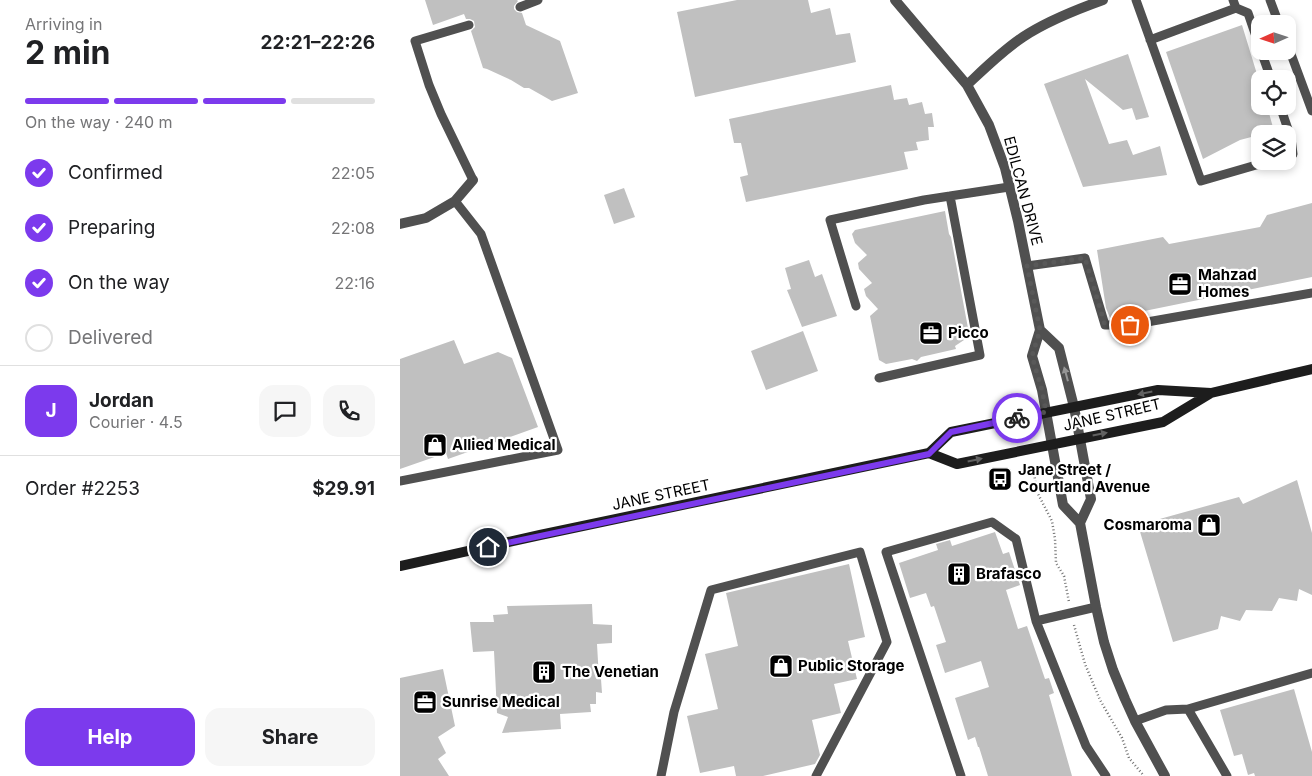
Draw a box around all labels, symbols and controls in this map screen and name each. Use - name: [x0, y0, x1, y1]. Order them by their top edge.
- text: Arriving in: [25, 14, 102, 34]
- north arrow: [1251, 15, 1296, 60]
- map controls: [1251, 15, 1296, 170]
- text: 22:21–22:26: [260, 31, 375, 54]
- text: 2 min: [25, 33, 111, 72]
- button: locate: [1251, 70, 1296, 115]
- text: On the way · 240 m: [25, 112, 173, 132]
- button: layers: [1251, 125, 1296, 170]
- street label: EDILCAN DRIVE: [1000, 134, 1047, 248]
- icon: check: [25, 159, 53, 187]
- text: Confirmed: [68, 161, 163, 184]
- text: 22:05: [331, 163, 375, 183]
- icon: check: [25, 214, 53, 242]
- text: Preparing: [68, 216, 155, 239]
- text: 22:08: [331, 218, 375, 238]
- place label: Mahzad Homes: [1198, 265, 1257, 301]
- icon: check: [25, 269, 53, 297]
- text: On the way: [68, 271, 170, 294]
- office icon: Mahzad Homes: [1167, 271, 1193, 297]
- text: 22:16: [334, 273, 375, 293]
- pin: [1109, 304, 1151, 346]
- icon: bag: [1116, 311, 1144, 339]
- office icon: Picco: [918, 320, 944, 346]
- place label: Picco: [948, 323, 989, 342]
- text: Delivered: [68, 326, 153, 349]
- one-way arrow: [1062, 366, 1070, 381]
- button: chat: [259, 385, 311, 437]
- button: phone: [323, 385, 375, 437]
- text: Jordan: [89, 389, 154, 412]
- one-way arrow: [1136, 389, 1152, 397]
- courier: [992, 393, 1042, 443]
- street label: JANE STREET: [1061, 394, 1163, 435]
- text: J: [45, 399, 57, 422]
- icon: bike: [1003, 404, 1031, 432]
- text: Courier · 4.5: [89, 412, 183, 432]
- one-way arrow: [1093, 430, 1108, 438]
- shop icon: Allied Medical: [422, 432, 448, 458]
- place label: Allied Medical: [452, 435, 556, 454]
- one-way arrow: [967, 456, 983, 464]
- place label: Jane Street / Courtland Avenue: [1018, 460, 1150, 496]
- bus stop icon: Jane Street / Courtland Avenue: [987, 466, 1013, 492]
- street label: JANE STREET: [610, 475, 712, 514]
- text: Order #2253: [25, 477, 140, 500]
- text: $29.91: [312, 477, 375, 500]
- shop icon: Cosmaroma: [1196, 512, 1222, 538]
- place label: Cosmaroma: [1104, 515, 1192, 534]
- pin: [467, 526, 509, 568]
- icon: home: [474, 533, 502, 561]
- building icon: Brafasco: [946, 561, 972, 587]
- place label: Brafasco: [976, 564, 1041, 583]
- shop icon: Public Storage: [768, 653, 794, 679]
- place label: Public Storage: [798, 656, 904, 675]
- building icon: The Venetian: [531, 659, 557, 685]
- place label: The Venetian: [562, 662, 659, 681]
- office icon: Sunrise Medical: [412, 689, 438, 715]
- place label: Sunrise Medical: [442, 692, 560, 711]
- button: Help: [25, 708, 195, 766]
- button: Share: [205, 708, 375, 766]

